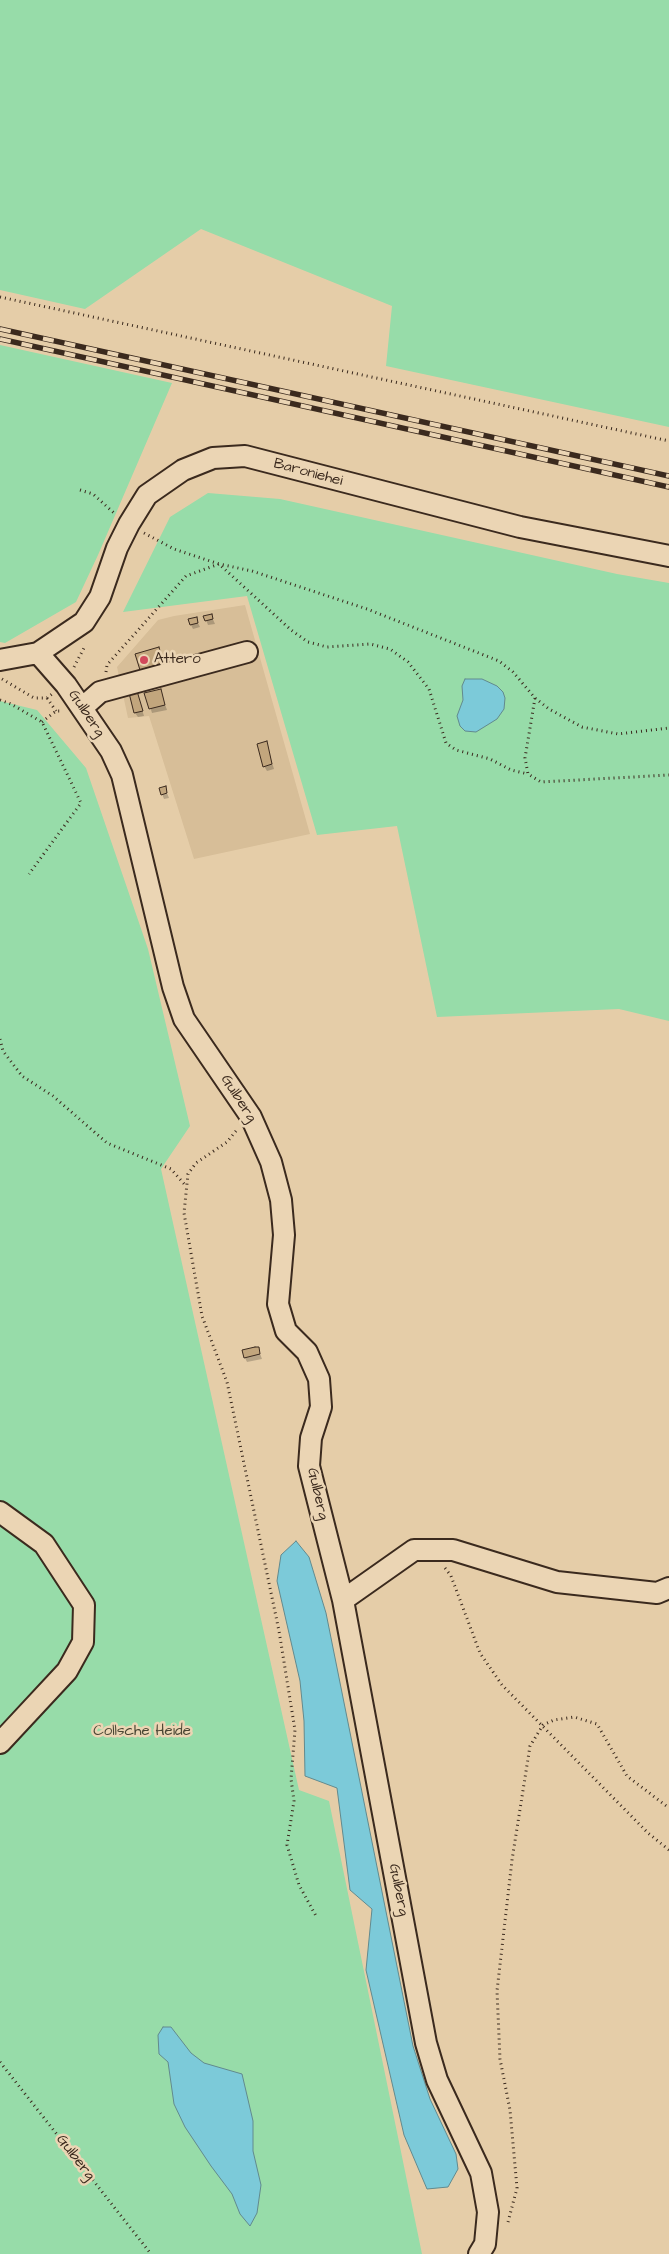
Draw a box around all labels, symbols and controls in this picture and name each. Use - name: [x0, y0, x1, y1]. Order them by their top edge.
- street label: Baroniehei: [272, 455, 344, 491]
- place label: Attero: [154, 651, 201, 669]
- marker: Attero: [138, 654, 150, 666]
- street label: Gulberg: [64, 687, 108, 741]
- street label: Gulberg: [216, 1072, 260, 1126]
- street label: Gulberg: [302, 1466, 332, 1522]
- park label: Collsche Heide: [93, 1723, 191, 1741]
- street label: Gulberg: [384, 1862, 412, 1918]
- street label: Gulberg: [52, 2132, 98, 2184]

